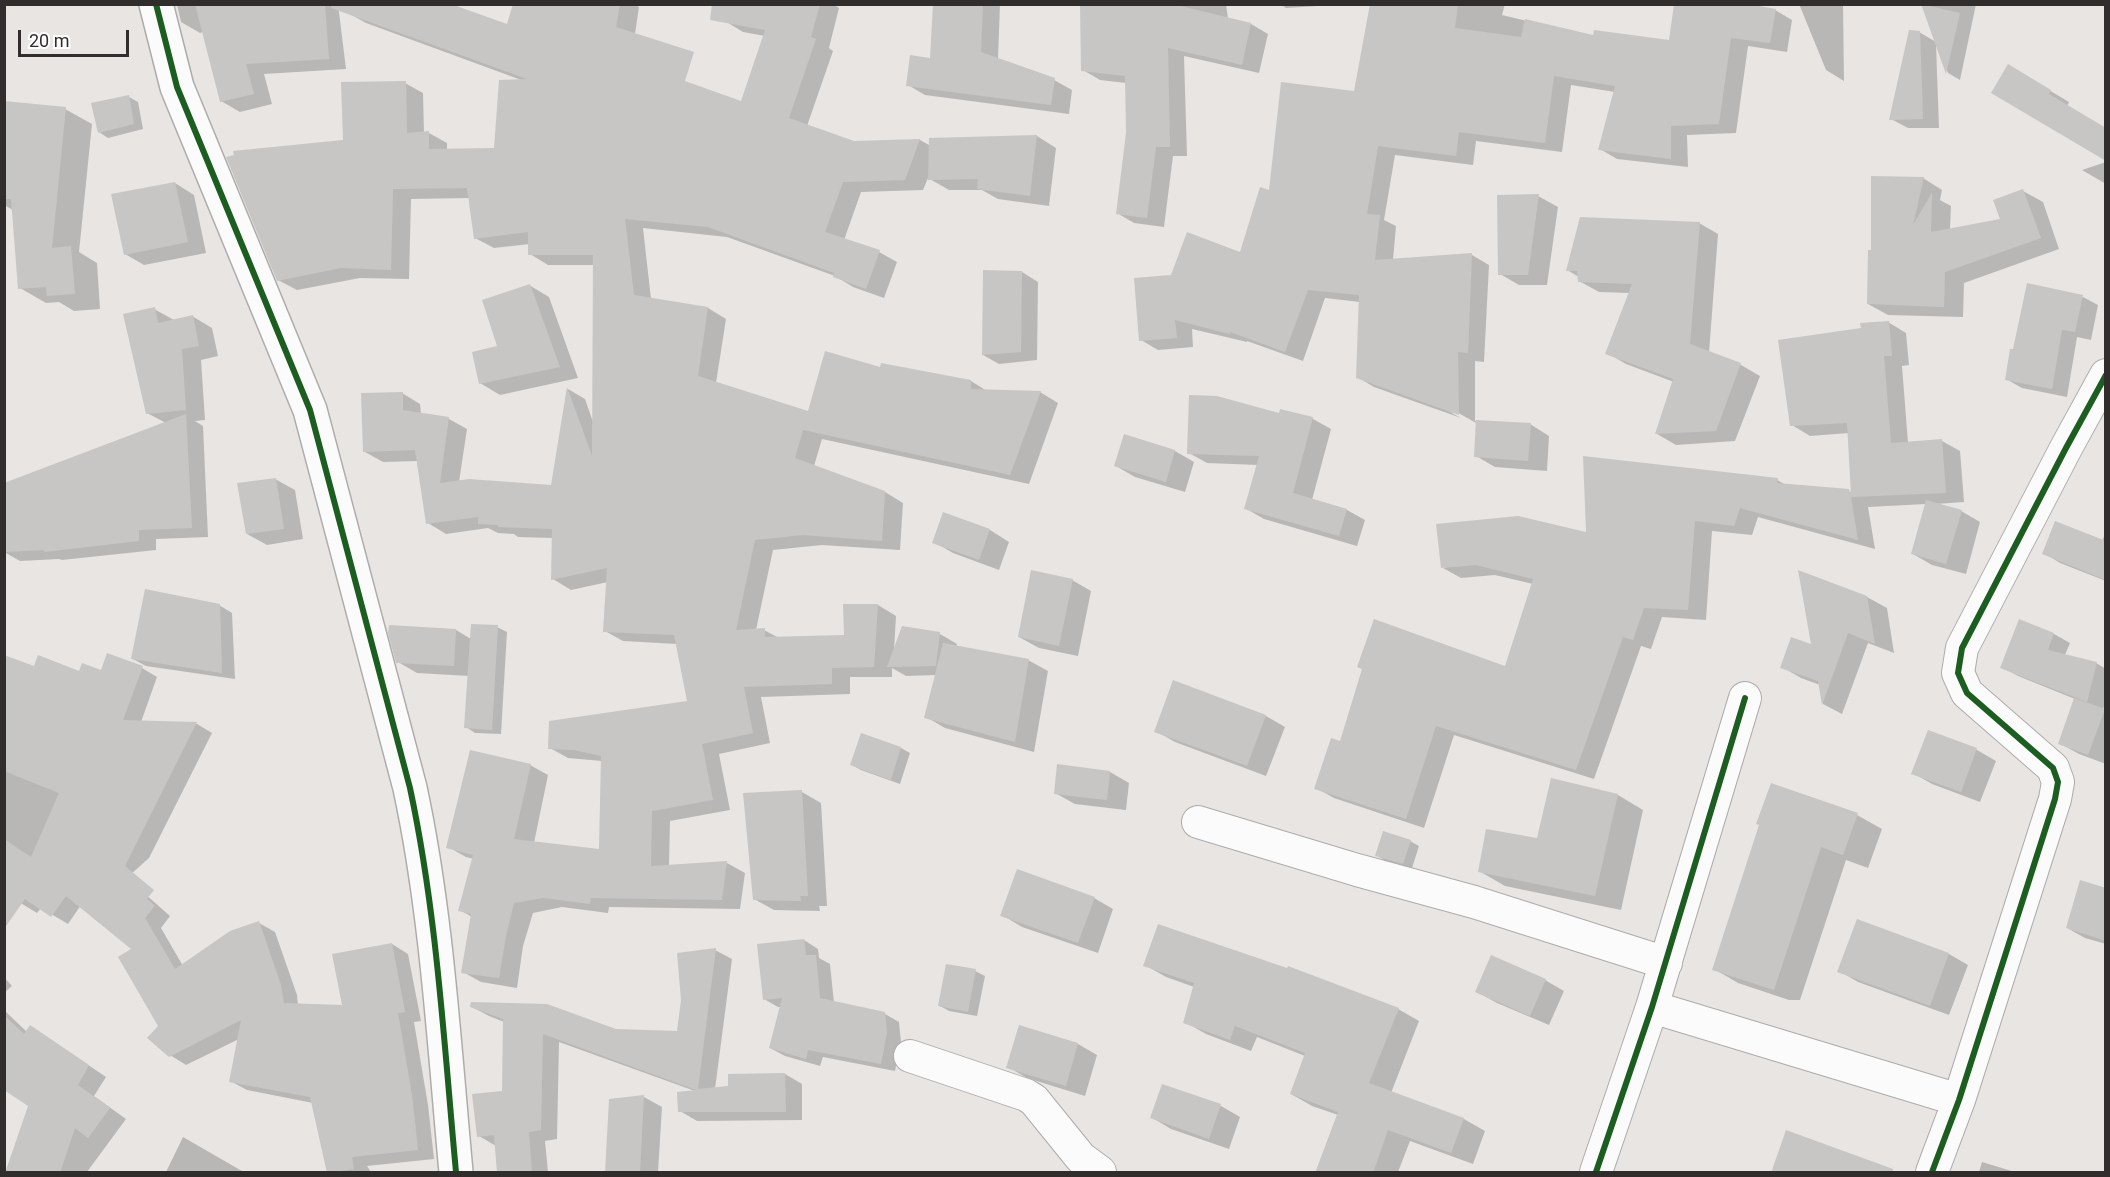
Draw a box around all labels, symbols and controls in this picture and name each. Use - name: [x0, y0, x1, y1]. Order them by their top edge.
- scale bar: [21, 18, 132, 56]
- text: 20 m: [29, 30, 69, 51]

